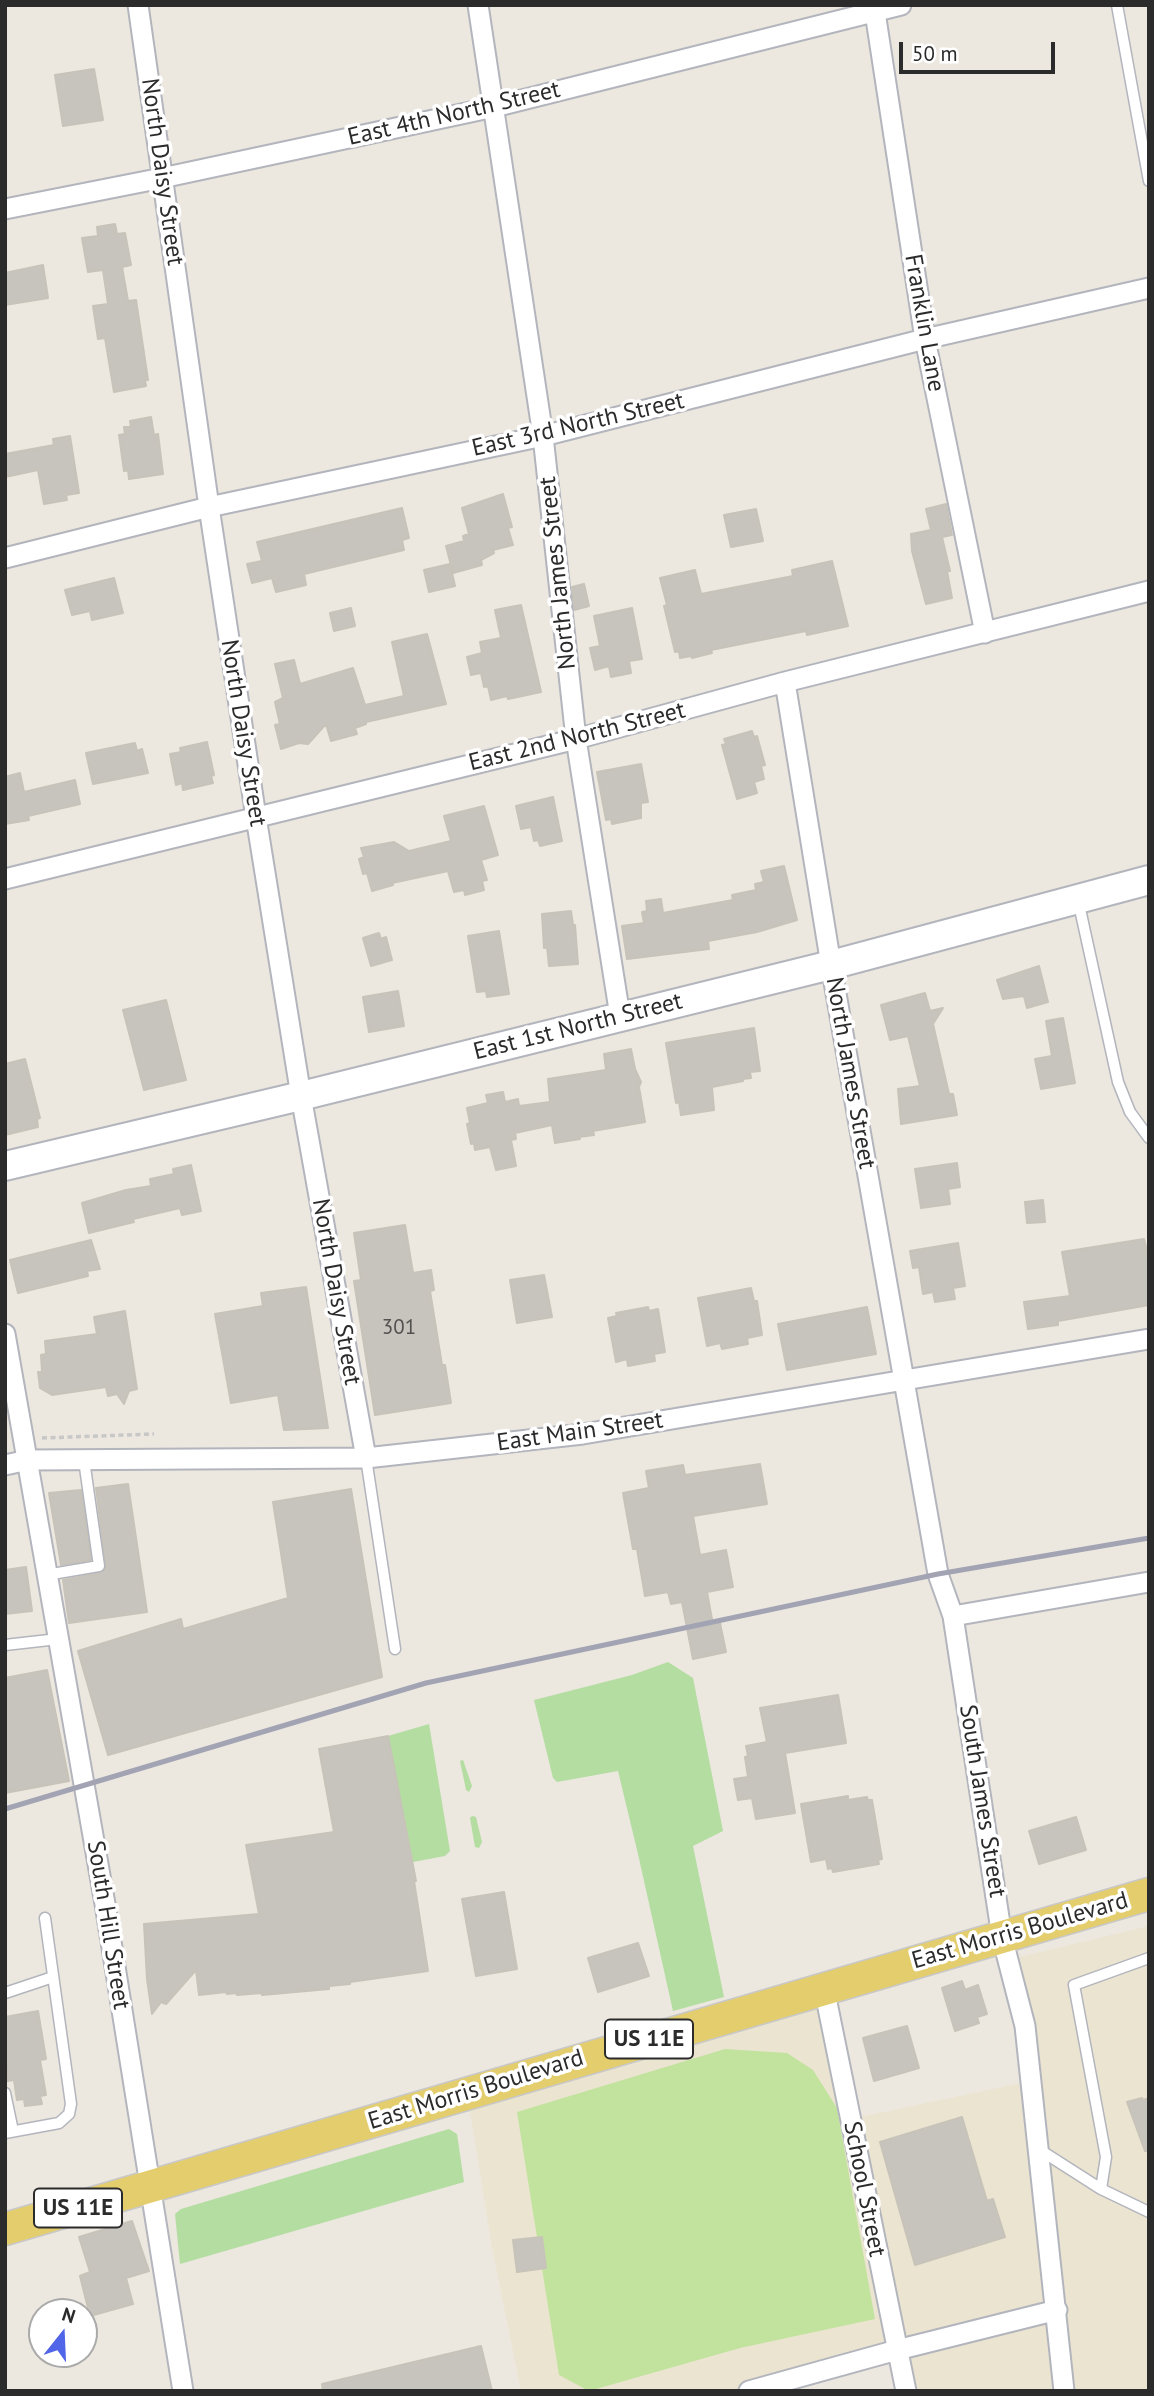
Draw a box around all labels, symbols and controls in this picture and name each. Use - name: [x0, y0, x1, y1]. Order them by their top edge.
- scale bar: [902, 28, 1058, 72]
- text: 50 m: [912, 40, 958, 67]
- street label: East 4th North Street: [345, 76, 563, 152]
- street label: North Daisy Street: [135, 77, 189, 267]
- street label: Franklin Lane: [898, 252, 950, 394]
- street label: East 3rd North Street: [469, 387, 687, 463]
- street label: North James Street: [534, 475, 582, 671]
- street label: North Daisy Street: [214, 638, 272, 828]
- street label: East 2nd North Street: [466, 696, 688, 778]
- street label: North James Street: [819, 975, 881, 1171]
- street label: East 1st North Street: [471, 987, 685, 1067]
- street label: North Daisy Street: [305, 1197, 367, 1387]
- house number: 301: [382, 1315, 416, 1341]
- street label: East Main Street: [495, 1406, 665, 1458]
- street label: South James Street: [953, 1703, 1011, 1899]
- street label: South Hill Street: [80, 1839, 136, 2011]
- street label: East Morris Boulevard: [909, 1886, 1131, 1976]
- road number: US 11E: [605, 2020, 693, 2058]
- street label: East Morris Boulevard: [365, 2044, 587, 2136]
- street label: School Street: [837, 2119, 891, 2259]
- road number: US 11E: [34, 2188, 122, 2228]
- north arrow: [28, 2298, 98, 2368]
- text: N: [59, 2302, 79, 2328]

